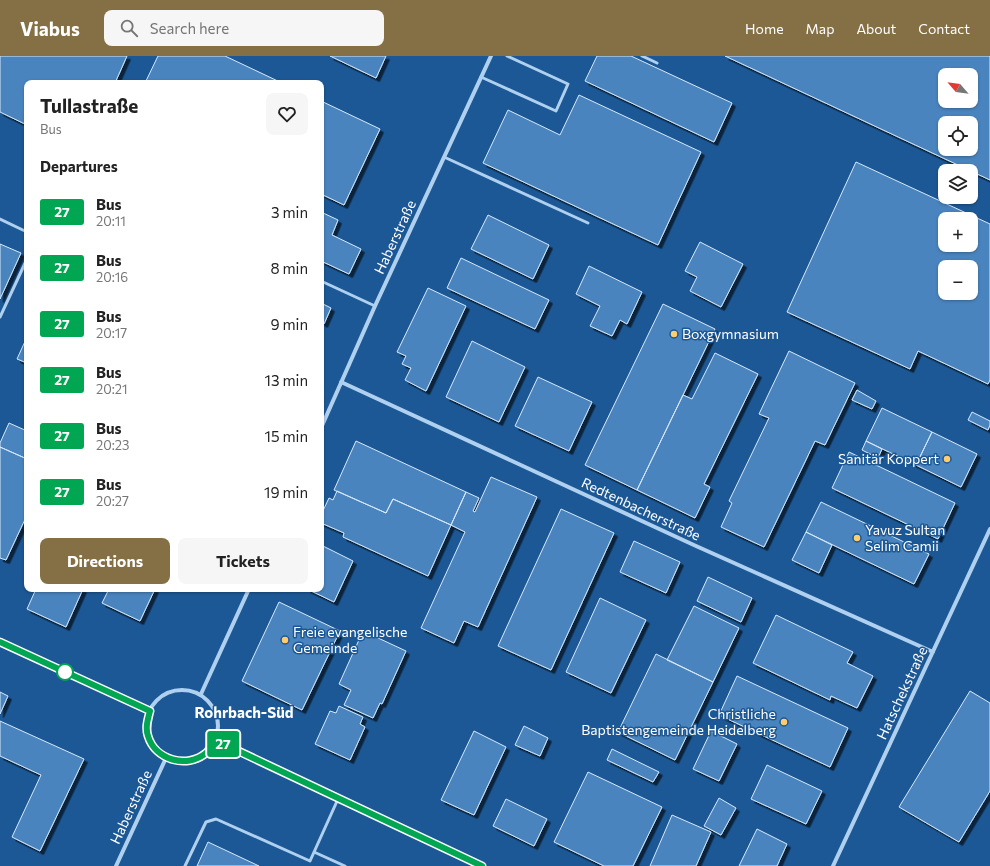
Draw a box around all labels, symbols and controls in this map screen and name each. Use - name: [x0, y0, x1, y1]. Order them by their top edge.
- search box: [104, 10, 384, 46]
- text: Viabus: [20, 17, 80, 40]
- icon: search: [118, 17, 140, 39]
- text: Search here: [150, 19, 229, 37]
- text: Home: [745, 20, 784, 37]
- text: Map: [806, 20, 834, 37]
- text: About: [856, 20, 896, 37]
- text: Contact: [918, 20, 970, 37]
- north arrow: [938, 68, 978, 108]
- map controls: [938, 68, 978, 300]
- button: heart: [266, 93, 308, 135]
- text: Tullastraße: [40, 94, 138, 117]
- button: locate: [938, 116, 978, 156]
- text: Bus: [40, 121, 62, 137]
- text: Departures: [40, 157, 118, 175]
- button: layers: [938, 164, 978, 204]
- text: Bus: [96, 195, 121, 213]
- street label: Haberstraße: [370, 197, 419, 276]
- text: 27: [54, 203, 70, 220]
- text: 3 min: [271, 203, 308, 221]
- button: +: [938, 212, 978, 252]
- text: 20:11: [96, 213, 126, 229]
- text: Bus: [96, 251, 121, 269]
- text: 27: [54, 259, 70, 276]
- text: 8 min: [270, 259, 308, 277]
- button: −: [938, 260, 978, 300]
- text: 20:16: [96, 269, 128, 285]
- text: Bus: [96, 307, 121, 325]
- text: 27: [54, 315, 70, 332]
- text: 9 min: [270, 315, 308, 333]
- text: 20:17: [96, 325, 127, 341]
- place label: Boxgymnasium: [682, 325, 779, 342]
- marker: Boxgymnasium: [669, 329, 679, 339]
- text: Bus: [96, 363, 121, 381]
- text: 27: [54, 371, 70, 388]
- text: 13 min: [265, 371, 308, 389]
- text: 20:21: [96, 381, 128, 397]
- text: Bus: [96, 419, 121, 437]
- text: 27: [54, 427, 70, 444]
- text: 15 min: [265, 427, 308, 445]
- text: 20:23: [96, 437, 129, 453]
- place label: Sanitär Koppert: [838, 450, 939, 467]
- marker: Sanitär Koppert: [942, 454, 952, 464]
- street label: Redtenbacherstraße: [579, 473, 703, 544]
- text: Bus: [96, 475, 121, 493]
- text: 27: [54, 483, 70, 500]
- text: 19 min: [264, 483, 308, 501]
- text: 20:27: [96, 493, 129, 509]
- place label: Yavuz Sultan Selim Camii: [865, 521, 945, 554]
- marker: Yavuz Sultan Selim Camii: [852, 533, 862, 543]
- button: Directions: [40, 538, 170, 584]
- button: Tickets: [178, 538, 308, 584]
- place label: Freie evangelische Gemeinde: [293, 623, 408, 656]
- marker: Freie evangelische Gemeinde: [280, 635, 290, 645]
- street label: Hatschekstraße: [873, 644, 931, 742]
- unlabelled marker: [56, 663, 74, 681]
- district label: Rohrbach-Süd: [194, 703, 294, 721]
- place label: Christliche Baptistengemeinde Heidelberg: [581, 705, 776, 738]
- marker: Christliche Baptistengemeinde Heidelberg: [779, 717, 789, 727]
- line badge: 27: [205, 731, 241, 757]
- text: 27: [215, 735, 231, 752]
- street label: Haberstraße: [106, 767, 155, 846]

